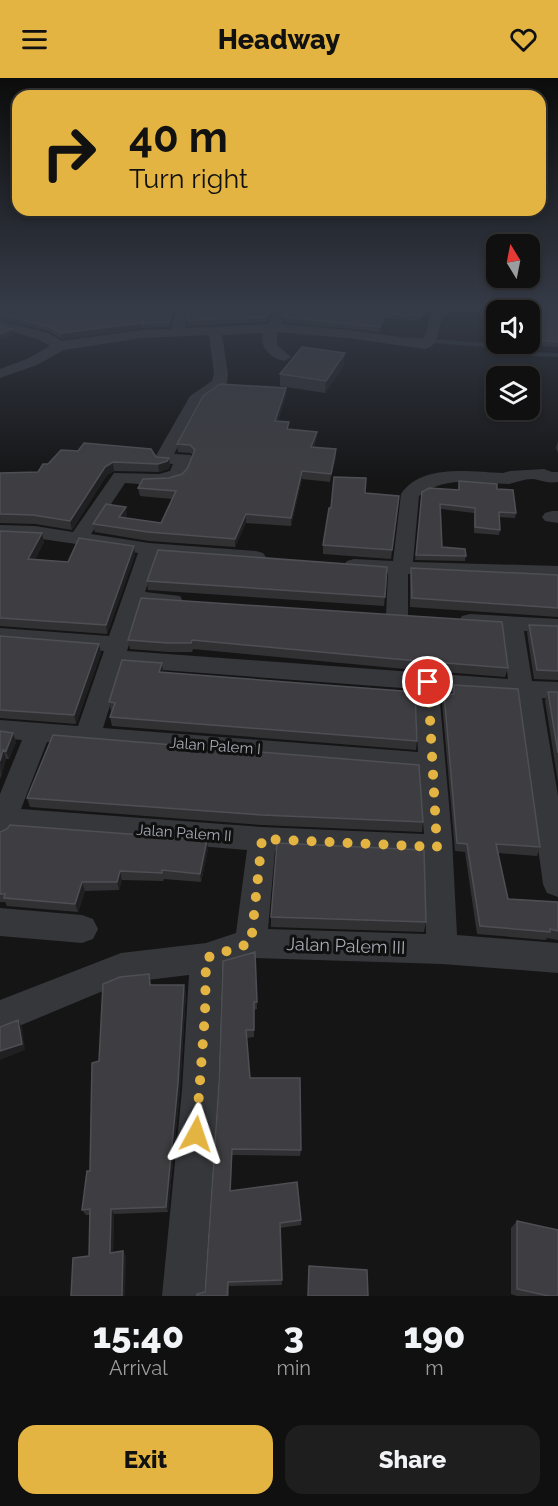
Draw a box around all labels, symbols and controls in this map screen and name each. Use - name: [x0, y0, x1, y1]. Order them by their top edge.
- icon: menu: [18, 23, 51, 56]
- icon: heart: [507, 23, 540, 56]
- text: Headway: [218, 24, 340, 55]
- text: 40 m: [129, 113, 228, 162]
- icon: right: [30, 114, 108, 192]
- text: Turn right: [129, 163, 248, 194]
- north arrow: [486, 234, 540, 288]
- map controls: [486, 234, 540, 420]
- button: sound: [486, 300, 540, 354]
- button: layers: [486, 366, 540, 420]
- pin: [402, 656, 453, 707]
- icon: arrive: [411, 665, 444, 698]
- street label: Jalan Palem I: [169, 734, 261, 758]
- street label: Jalan Palem II: [136, 821, 232, 845]
- street label: Jalan Palem III: [286, 933, 406, 958]
- position arrow: [164, 1102, 228, 1166]
- text: 15:40: [93, 1314, 184, 1356]
- text: 3: [284, 1314, 304, 1356]
- text: 190: [403, 1314, 465, 1356]
- text: Arrival: [109, 1356, 168, 1380]
- text: min: [277, 1356, 311, 1380]
- text: m: [425, 1356, 444, 1380]
- button: Exit: [18, 1425, 273, 1494]
- button: Share: [285, 1425, 540, 1494]

